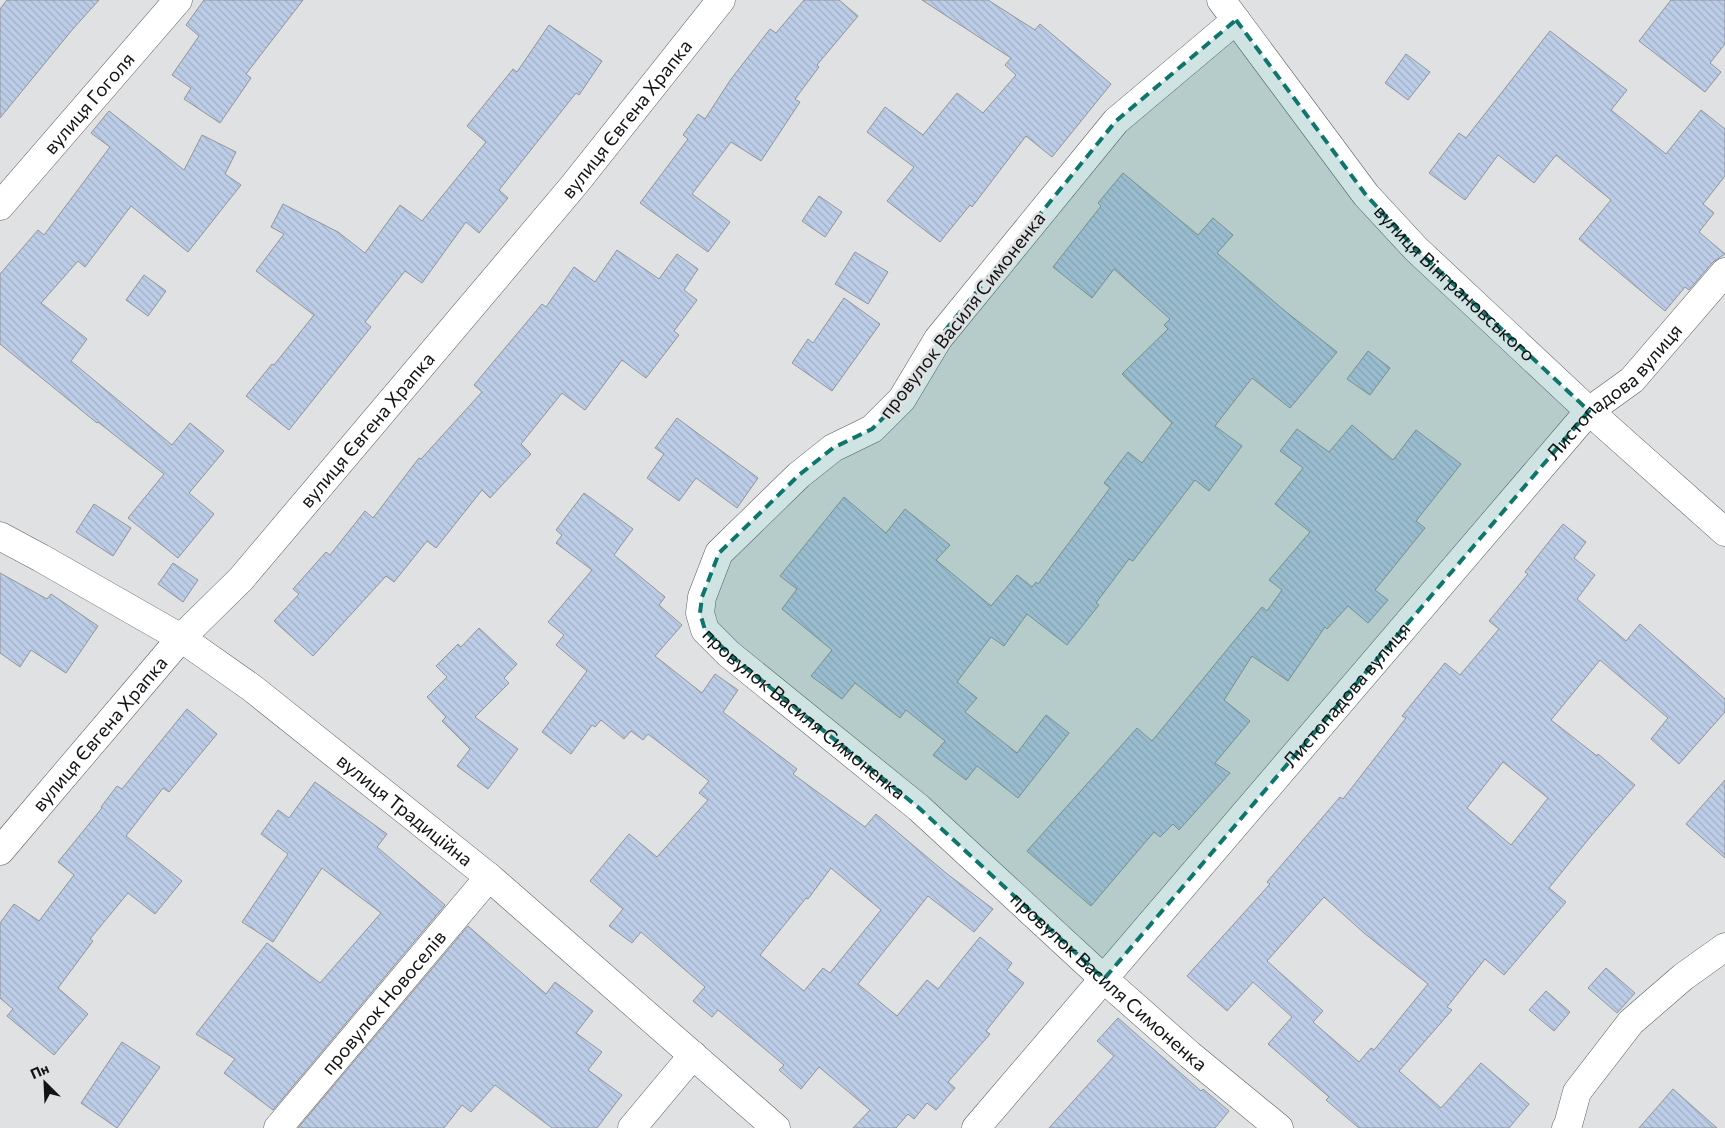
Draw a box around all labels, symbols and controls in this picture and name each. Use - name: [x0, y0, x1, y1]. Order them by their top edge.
- street label: вулиця Євгена Храпка: [556, 35, 696, 203]
- street label: вулиця Гоголя: [38, 47, 139, 158]
- street label: вулиця Вінграновського: [1370, 200, 1540, 366]
- street label: провулок Василя Симоненка: [874, 207, 1049, 423]
- street label: Листопадова вулиця: [1541, 319, 1686, 464]
- street label: вулиця Євгена Храпка: [295, 347, 439, 512]
- street label: Листопадова вулиця: [1278, 617, 1414, 772]
- street label: провулок Василя Симоненка: [698, 623, 911, 804]
- street label: вулиця Євгена Храпка: [27, 651, 172, 816]
- street label: вулиця Традиційна: [333, 748, 478, 870]
- street label: провулок Василя Симоненка: [1006, 887, 1212, 1075]
- street label: провулок Новоселів: [316, 925, 450, 1079]
- north arrow: [20, 1058, 70, 1108]
- text: Пн: [28, 1059, 51, 1082]

